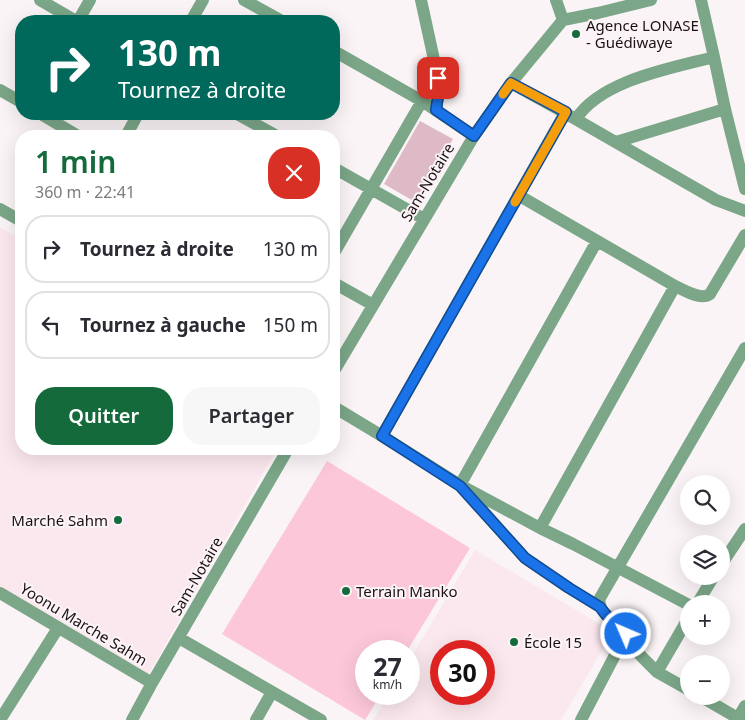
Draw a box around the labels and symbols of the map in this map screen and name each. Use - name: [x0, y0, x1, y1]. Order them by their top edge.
- place label: Agence LONASE - Guédiwaye: [586, 15, 699, 52]
- marker: Agence LONASE - Guédiwaye: [570, 28, 582, 40]
- pin: [417, 57, 459, 99]
- street label: Sam-Notaire: [396, 139, 458, 225]
- place label: Marché Sahm: [11, 510, 108, 530]
- marker: Marché Sahm: [112, 514, 124, 526]
- street label: Sam-Notaire: [165, 533, 227, 619]
- street label: Yoonu Marche Sahm: [17, 578, 151, 670]
- place label: Terrain Manko: [356, 581, 458, 601]
- marker: Terrain Manko: [340, 585, 352, 597]
- position arrow: [599, 607, 651, 659]
- place label: École 15: [524, 632, 582, 652]
- marker: École 15: [508, 636, 520, 648]
- speed limit sign: 30: [430, 640, 495, 705]

